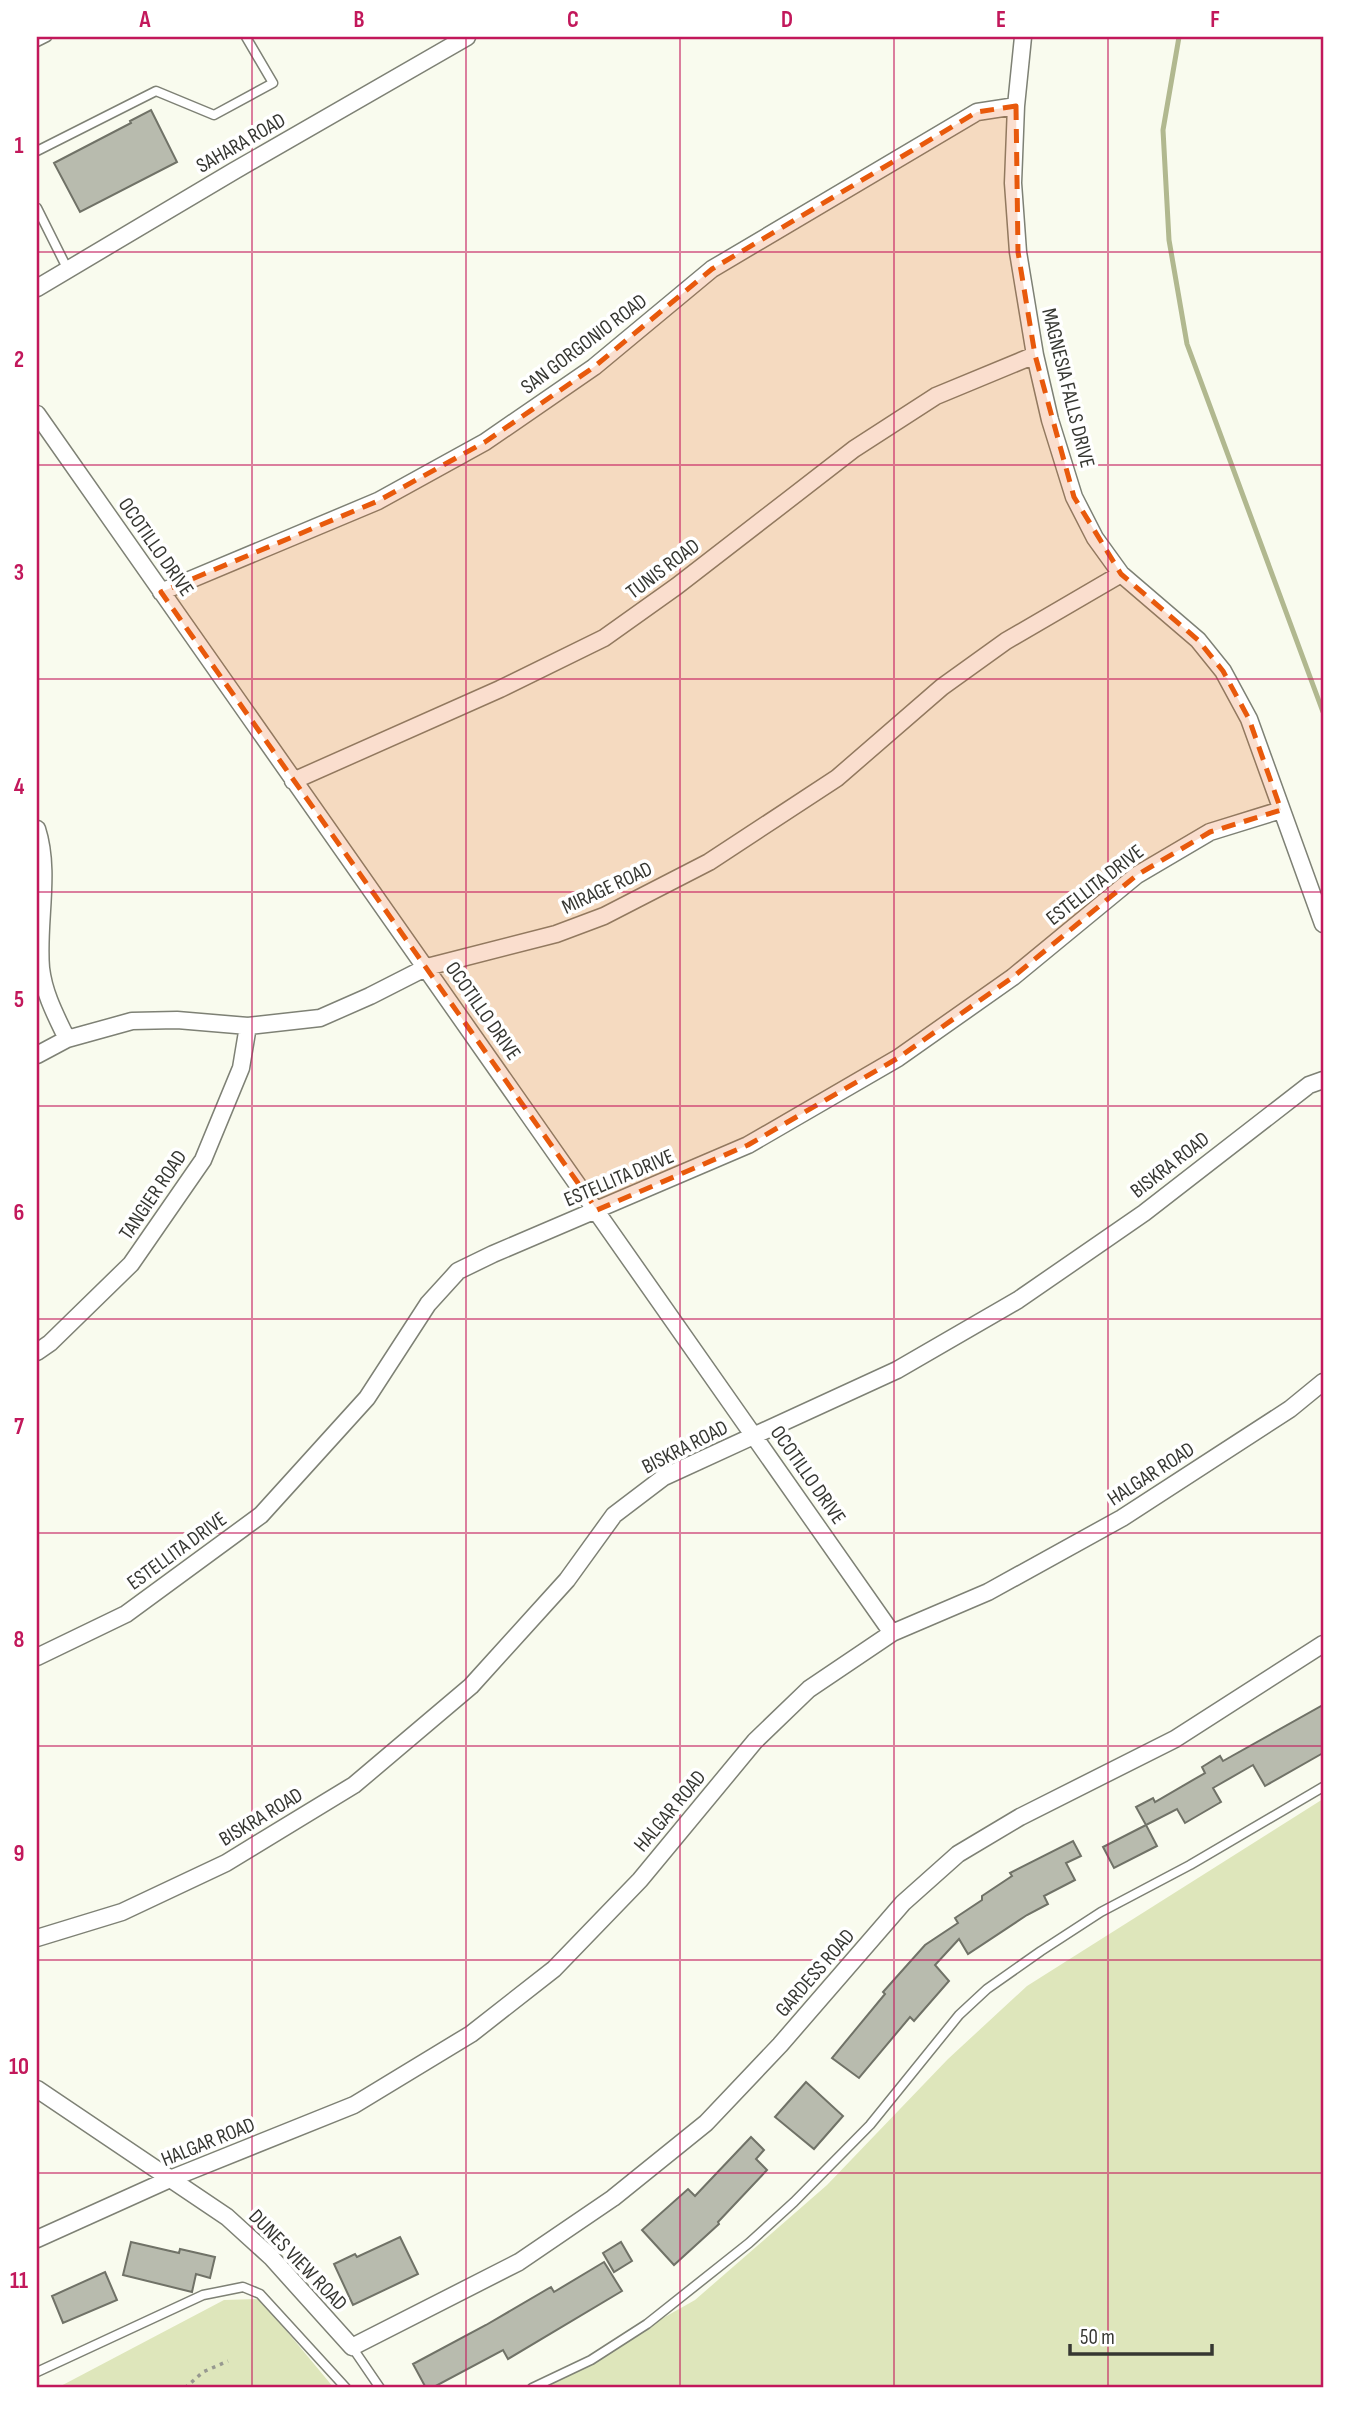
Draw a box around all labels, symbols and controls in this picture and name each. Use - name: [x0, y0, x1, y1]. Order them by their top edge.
- text: A: [139, 6, 152, 34]
- text: B: [354, 6, 365, 34]
- text: C: [567, 6, 579, 34]
- text: D: [781, 6, 793, 34]
- text: E: [996, 6, 1006, 34]
- text: F: [1210, 6, 1220, 34]
- street label: SAHARA ROAD: [192, 108, 290, 178]
- text: 1: [14, 132, 24, 160]
- street label: SAN GORGONIO ROAD: [516, 289, 652, 399]
- street label: MAGNESIA FALLS DRIVE: [1036, 306, 1100, 470]
- text: 2: [14, 346, 24, 374]
- street label: OCOTILLO DRIVE: [113, 493, 199, 601]
- street label: TUNIS ROAD: [621, 533, 705, 605]
- text: 3: [14, 559, 24, 587]
- text: 4: [14, 773, 25, 801]
- street label: ESTELLITA DRIVE: [1041, 839, 1149, 931]
- street label: MIRAGE ROAD: [558, 856, 656, 920]
- street label: OCOTILLO DRIVE: [440, 957, 526, 1065]
- text: 5: [14, 986, 24, 1014]
- street label: BISKRA ROAD: [1126, 1127, 1214, 1203]
- street label: ESTELLITA DRIVE: [560, 1144, 678, 1212]
- street label: TANGIER ROAD: [114, 1145, 192, 1245]
- text: 6: [14, 1199, 24, 1227]
- text: 7: [14, 1413, 24, 1441]
- street label: BISKRA ROAD: [638, 1415, 732, 1479]
- street label: OCOTILLO DRIVE: [765, 1421, 851, 1529]
- street label: HALGAR ROAD: [1103, 1437, 1199, 1511]
- street label: ESTELLITA DRIVE: [122, 1507, 232, 1595]
- text: 8: [14, 1626, 25, 1654]
- street label: HALGAR ROAD: [629, 1765, 711, 1857]
- street label: BISKRA ROAD: [215, 1782, 307, 1852]
- text: 9: [14, 1840, 24, 1868]
- street label: GARDESS ROAD: [770, 1924, 860, 2022]
- text: 10: [9, 2053, 29, 2081]
- street label: HALGAR ROAD: [158, 2112, 258, 2172]
- street label: DUNES VIEW ROAD: [244, 2204, 352, 2316]
- text: 11: [10, 2267, 28, 2295]
- scale bar: [1070, 2313, 1211, 2357]
- text: 50 m: [1080, 2325, 1115, 2350]

